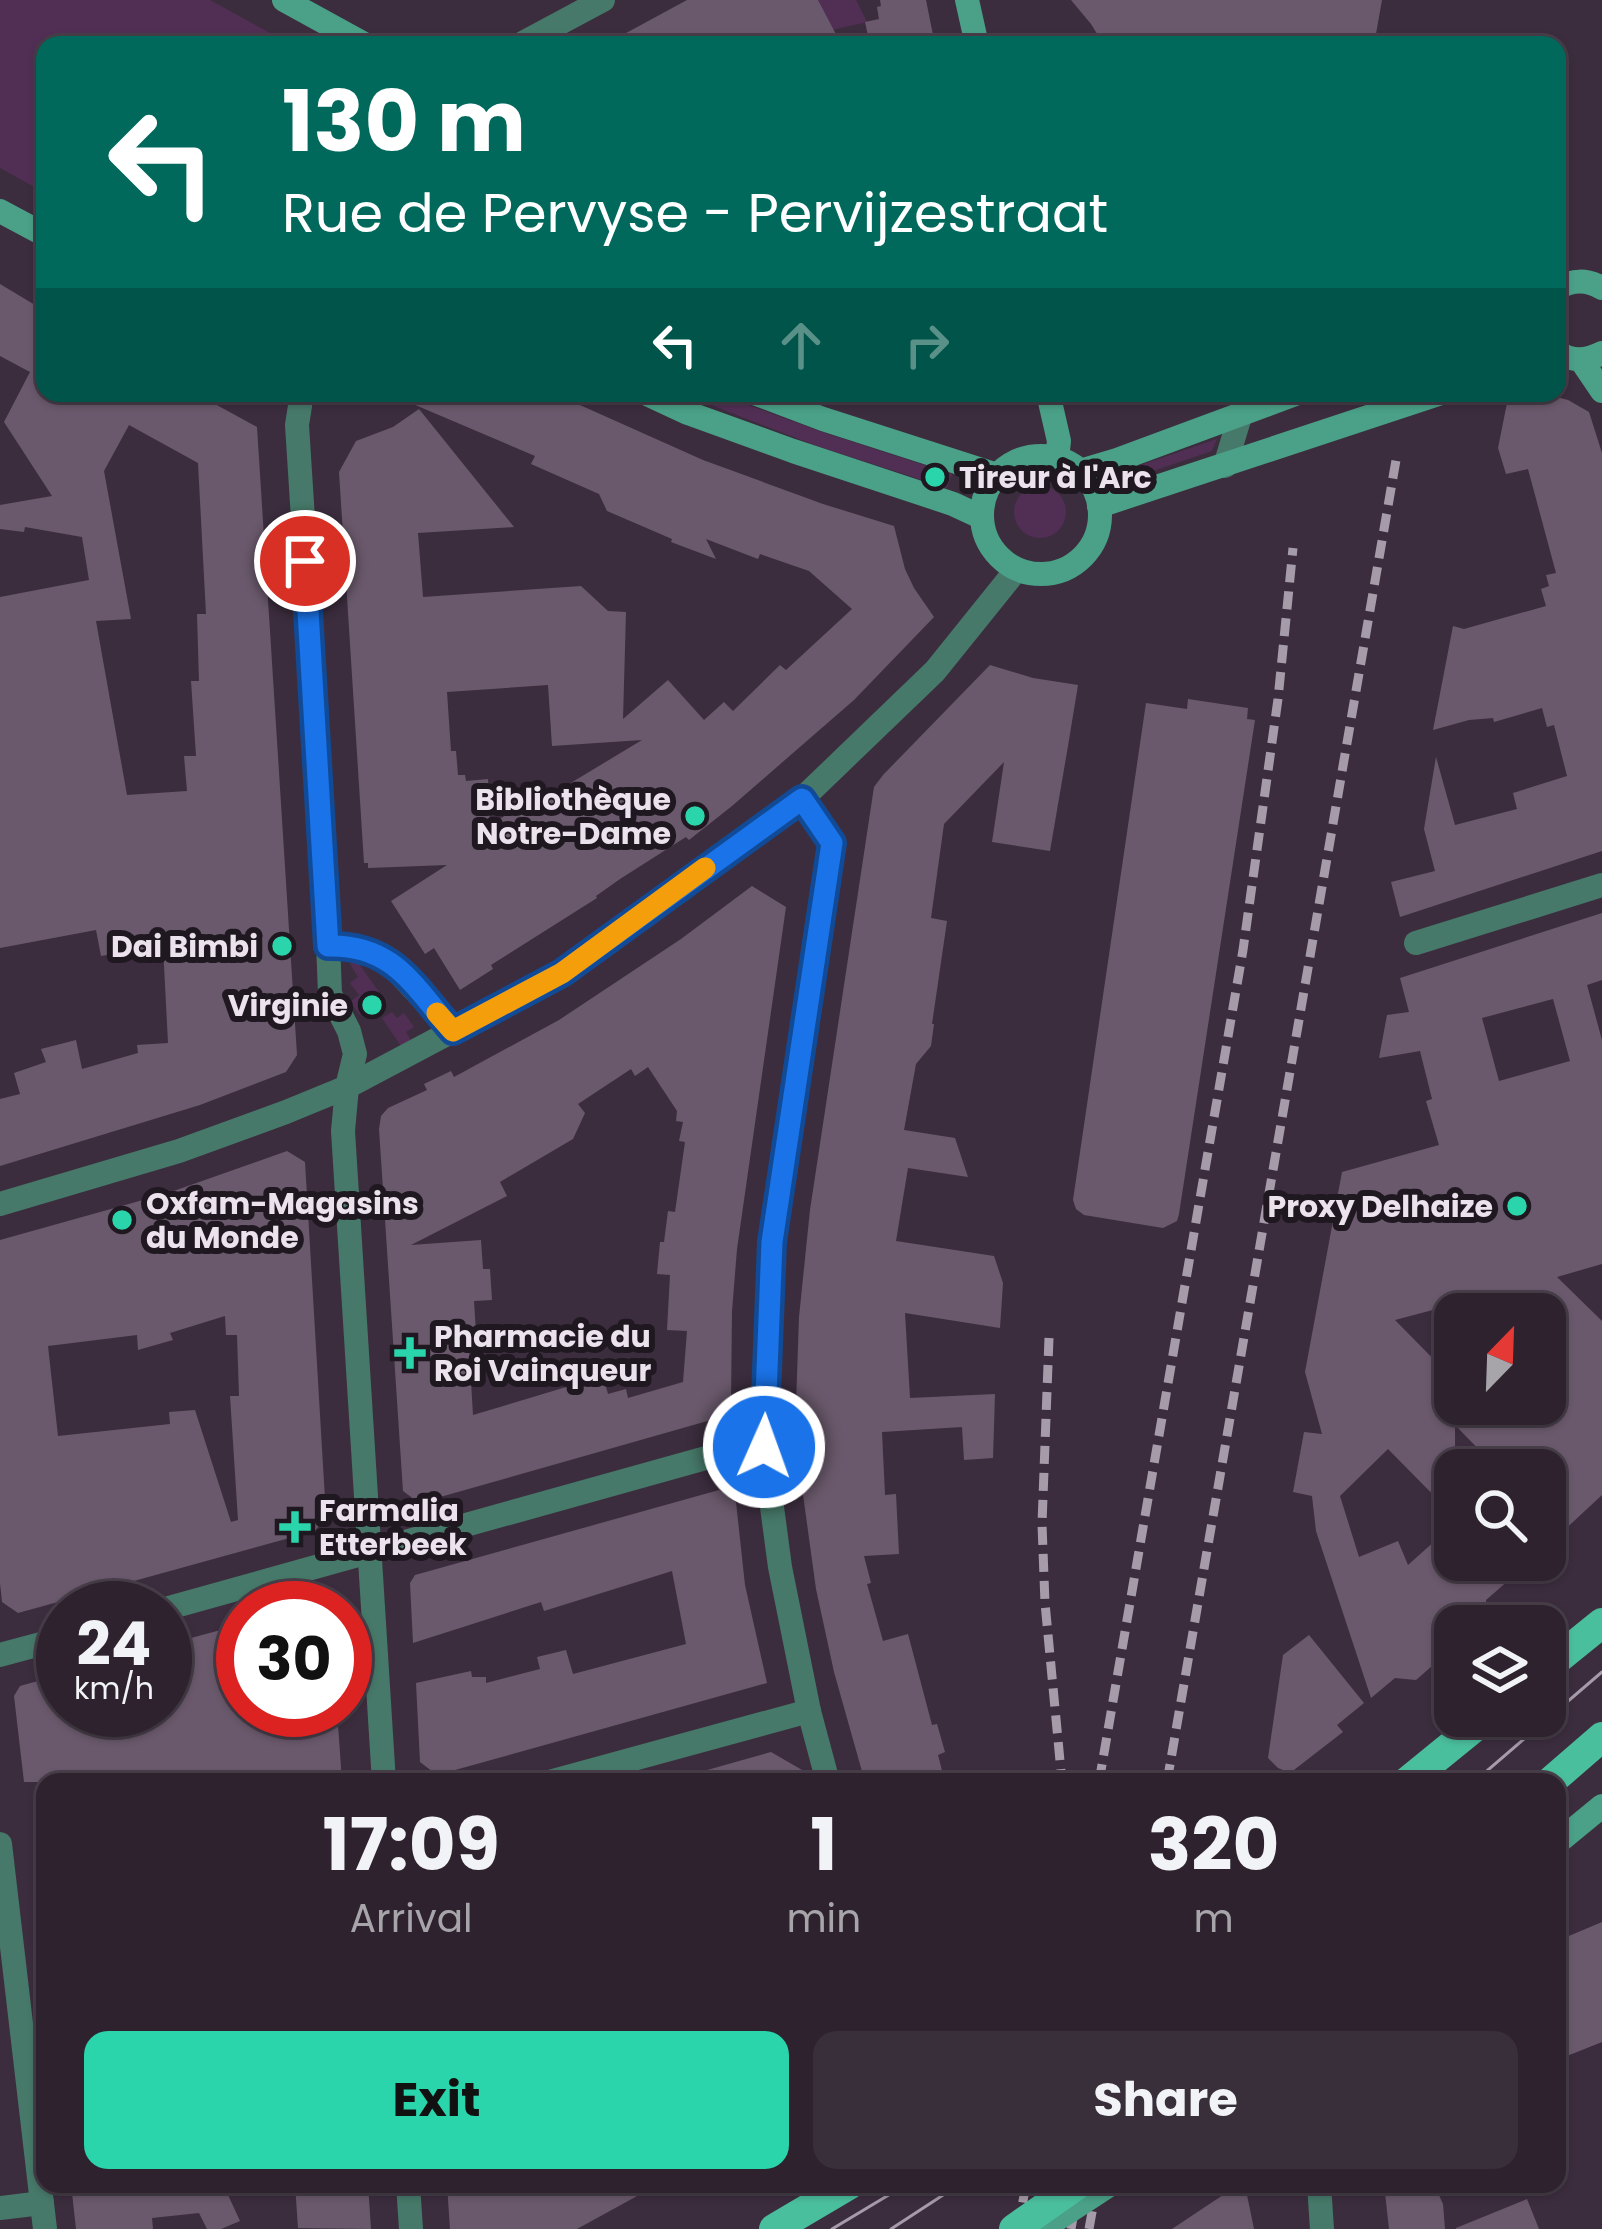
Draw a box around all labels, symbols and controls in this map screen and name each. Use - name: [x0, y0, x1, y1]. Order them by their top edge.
- text: 130 m: [282, 63, 526, 180]
- icon: left: [84, 84, 240, 240]
- text: Rue de Pervyse - Pervijzestraat: [282, 175, 1108, 251]
- icon: left: [642, 312, 708, 378]
- icon: ahead: [768, 312, 834, 378]
- icon: right: [894, 312, 960, 378]
- place label: Tireur à l'Arc: [959, 456, 1152, 499]
- marker: Tireur à l'Arc: [922, 464, 948, 490]
- pin: [254, 510, 356, 612]
- icon: arrive: [272, 528, 338, 594]
- place label: Bibliothèque Notre-Dame: [475, 778, 671, 855]
- marker: Bibliothèque Notre-Dame: [682, 803, 708, 829]
- place label: Dai Bimbi: [111, 925, 258, 968]
- marker: Dai Bimbi: [269, 933, 295, 959]
- place label: Virginie: [228, 984, 348, 1027]
- marker: Virginie: [359, 992, 385, 1018]
- place label: Oxfam-Magasins du Monde: [146, 1182, 419, 1259]
- place label: Proxy Delhaize: [1267, 1185, 1493, 1228]
- marker: Proxy Delhaize: [1504, 1193, 1530, 1219]
- marker: Oxfam-Magasins du Monde: [109, 1207, 135, 1233]
- north arrow: [1434, 1293, 1566, 1425]
- map controls: [1434, 1293, 1566, 1737]
- place label: Pharmacie du Roi Vainqueur: [434, 1315, 652, 1392]
- marker: Pharmacie du Roi Vainqueur: [397, 1340, 423, 1366]
- position arrow: [701, 1384, 827, 1510]
- button: search: [1434, 1449, 1566, 1581]
- place label: Farmalia Etterbeek: [319, 1489, 467, 1566]
- marker: Farmalia Etterbeek: [282, 1514, 308, 1540]
- speed limit sign: 30: [216, 1581, 372, 1737]
- text: 24: [77, 1602, 151, 1686]
- button: layers: [1434, 1605, 1566, 1737]
- text: km/h: [74, 1667, 154, 1710]
- text: 17:09: [323, 1794, 500, 1895]
- text: 1: [810, 1794, 837, 1895]
- text: 320: [1148, 1794, 1279, 1895]
- text: Arrival: [350, 1891, 473, 1946]
- text: min: [786, 1891, 861, 1946]
- text: m: [1194, 1891, 1234, 1946]
- button: Exit: [84, 2031, 789, 2169]
- button: Share: [813, 2031, 1518, 2169]

